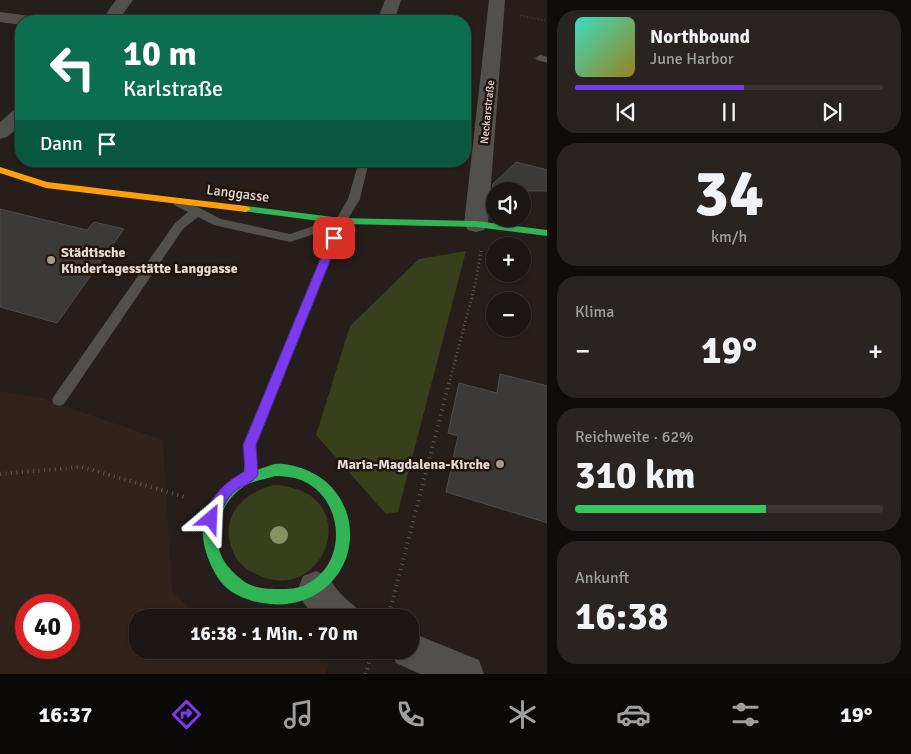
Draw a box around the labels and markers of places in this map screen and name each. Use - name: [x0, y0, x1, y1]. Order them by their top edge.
- pin: [313, 217, 355, 259]
- place label: Städtische Kindertagesstätte Langgasse: [61, 244, 238, 277]
- marker: Städtische Kindertagesstätte Langgasse: [45, 254, 57, 266]
- place label: Maria-Magdalena-Kirche: [337, 456, 490, 473]
- marker: Maria-Magdalena-Kirche: [494, 458, 506, 470]

